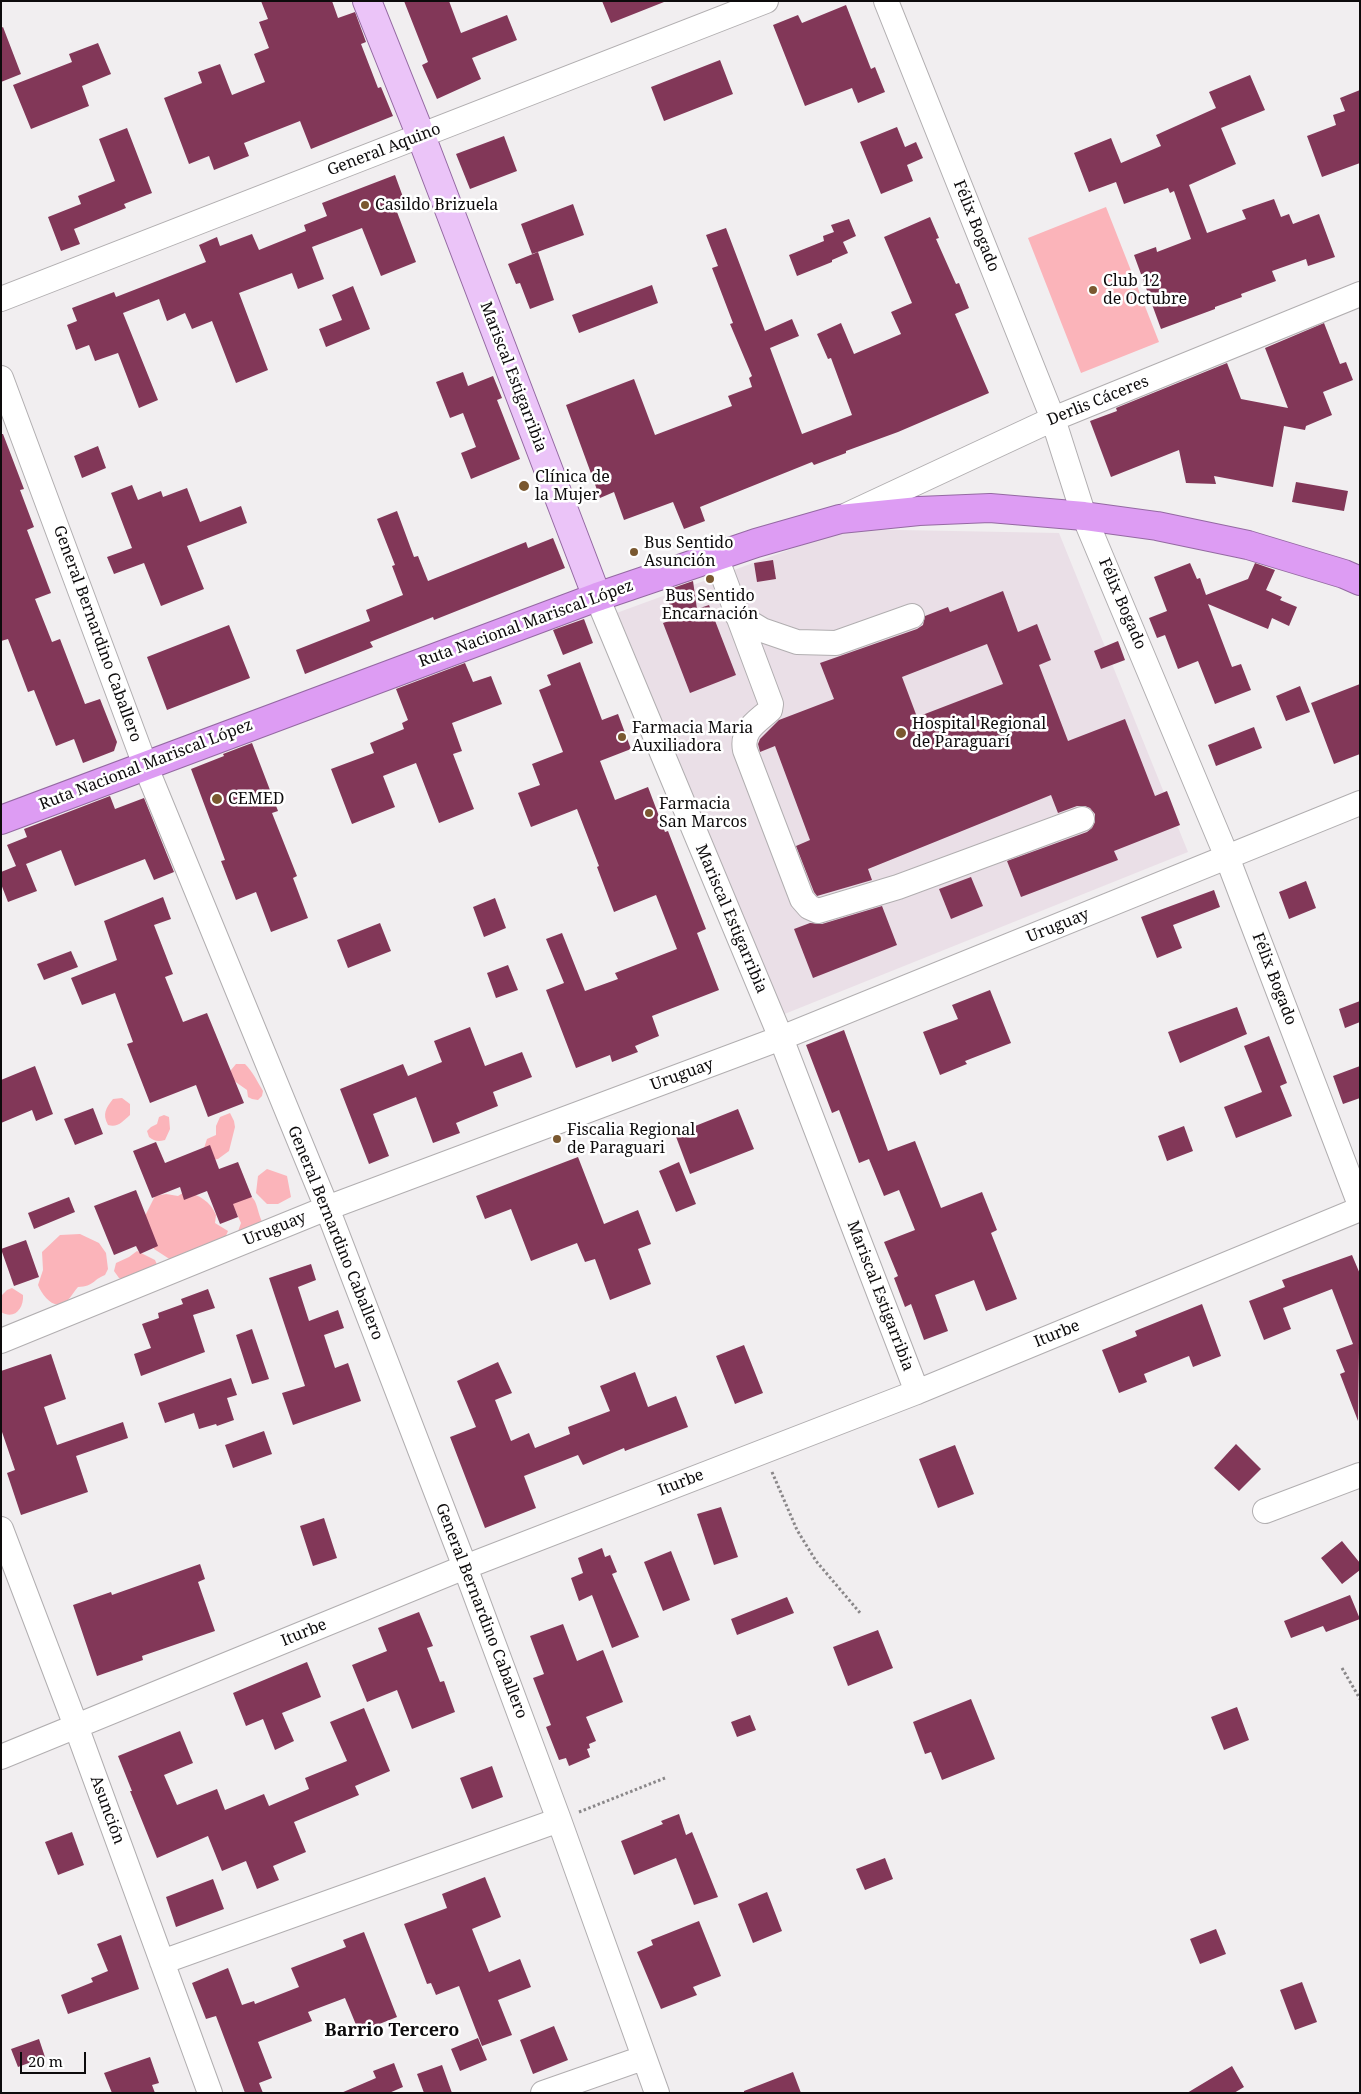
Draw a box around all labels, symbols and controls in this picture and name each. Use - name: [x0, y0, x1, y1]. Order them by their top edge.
- street label: General Aquino: [325, 120, 443, 180]
- street label: Félix Bogado: [949, 177, 1003, 275]
- place label: Casildo Brizuela: [375, 195, 498, 215]
- marker: Casildo Brizuela: [359, 199, 371, 211]
- place label: Club 12 de Octubre: [1103, 271, 1187, 309]
- marker: Club 12 de Octubre: [1087, 284, 1099, 296]
- street label: Mariscal Estigarribia: [475, 299, 551, 455]
- street label: Derlis Cáceres: [1044, 372, 1152, 430]
- place label: Clínica de la Mujer: [535, 467, 610, 505]
- marker: Clínica de la Mujer: [517, 479, 531, 493]
- street label: General Bernardino Caballero: [49, 523, 145, 745]
- place label: Bus Sentido Asunción: [644, 533, 733, 571]
- marker: Bus Sentido Asunción: [628, 546, 640, 558]
- street label: Félix Bogado: [1094, 556, 1150, 652]
- marker: Bus Sentido Encarnación: [704, 573, 716, 585]
- street label: Ruta Nacional Mariscal López: [416, 576, 636, 672]
- place label: Bus Sentido Encarnación: [662, 586, 758, 624]
- place label: Hospital Regional de Paraguarí: [912, 714, 1046, 752]
- street label: Ruta Nacional Mariscal López: [37, 715, 255, 815]
- place label: Farmacia Maria Auxiliadora: [632, 718, 753, 756]
- marker: Hospital Regional de Paraguarí: [894, 726, 908, 740]
- marker: Farmacia Maria Auxiliadora: [616, 731, 628, 743]
- place label: CEMED: [228, 789, 284, 809]
- marker: CEMED: [210, 792, 224, 806]
- place label: Farmacia San Marcos: [659, 794, 747, 832]
- marker: Farmacia San Marcos: [643, 807, 655, 819]
- street label: Mariscal Estigarribia: [691, 842, 771, 996]
- street label: Uruguay: [1024, 905, 1092, 947]
- street label: Félix Bogado: [1248, 930, 1300, 1028]
- street label: Uruguay: [648, 1055, 716, 1095]
- place label: Fiscalia Regional de Paraguari: [567, 1120, 695, 1158]
- street label: General Bernardino Caballero: [283, 1123, 387, 1343]
- marker: Fiscalia Regional de Paraguari: [551, 1133, 563, 1145]
- street label: Uruguay: [241, 1208, 309, 1250]
- street label: Mariscal Estigarribia: [842, 1218, 918, 1374]
- street label: Iturbe: [1031, 1316, 1083, 1352]
- street label: Iturbe: [655, 1466, 707, 1500]
- street label: General Bernardino Caballero: [431, 1501, 531, 1721]
- street label: Iturbe: [278, 1615, 330, 1651]
- street label: Asunción: [86, 1773, 128, 1847]
- district label: Barrio Tercero: [325, 2020, 459, 2042]
- scale bar: [22, 2042, 89, 2074]
- text: 20 m: [28, 2051, 63, 2071]

